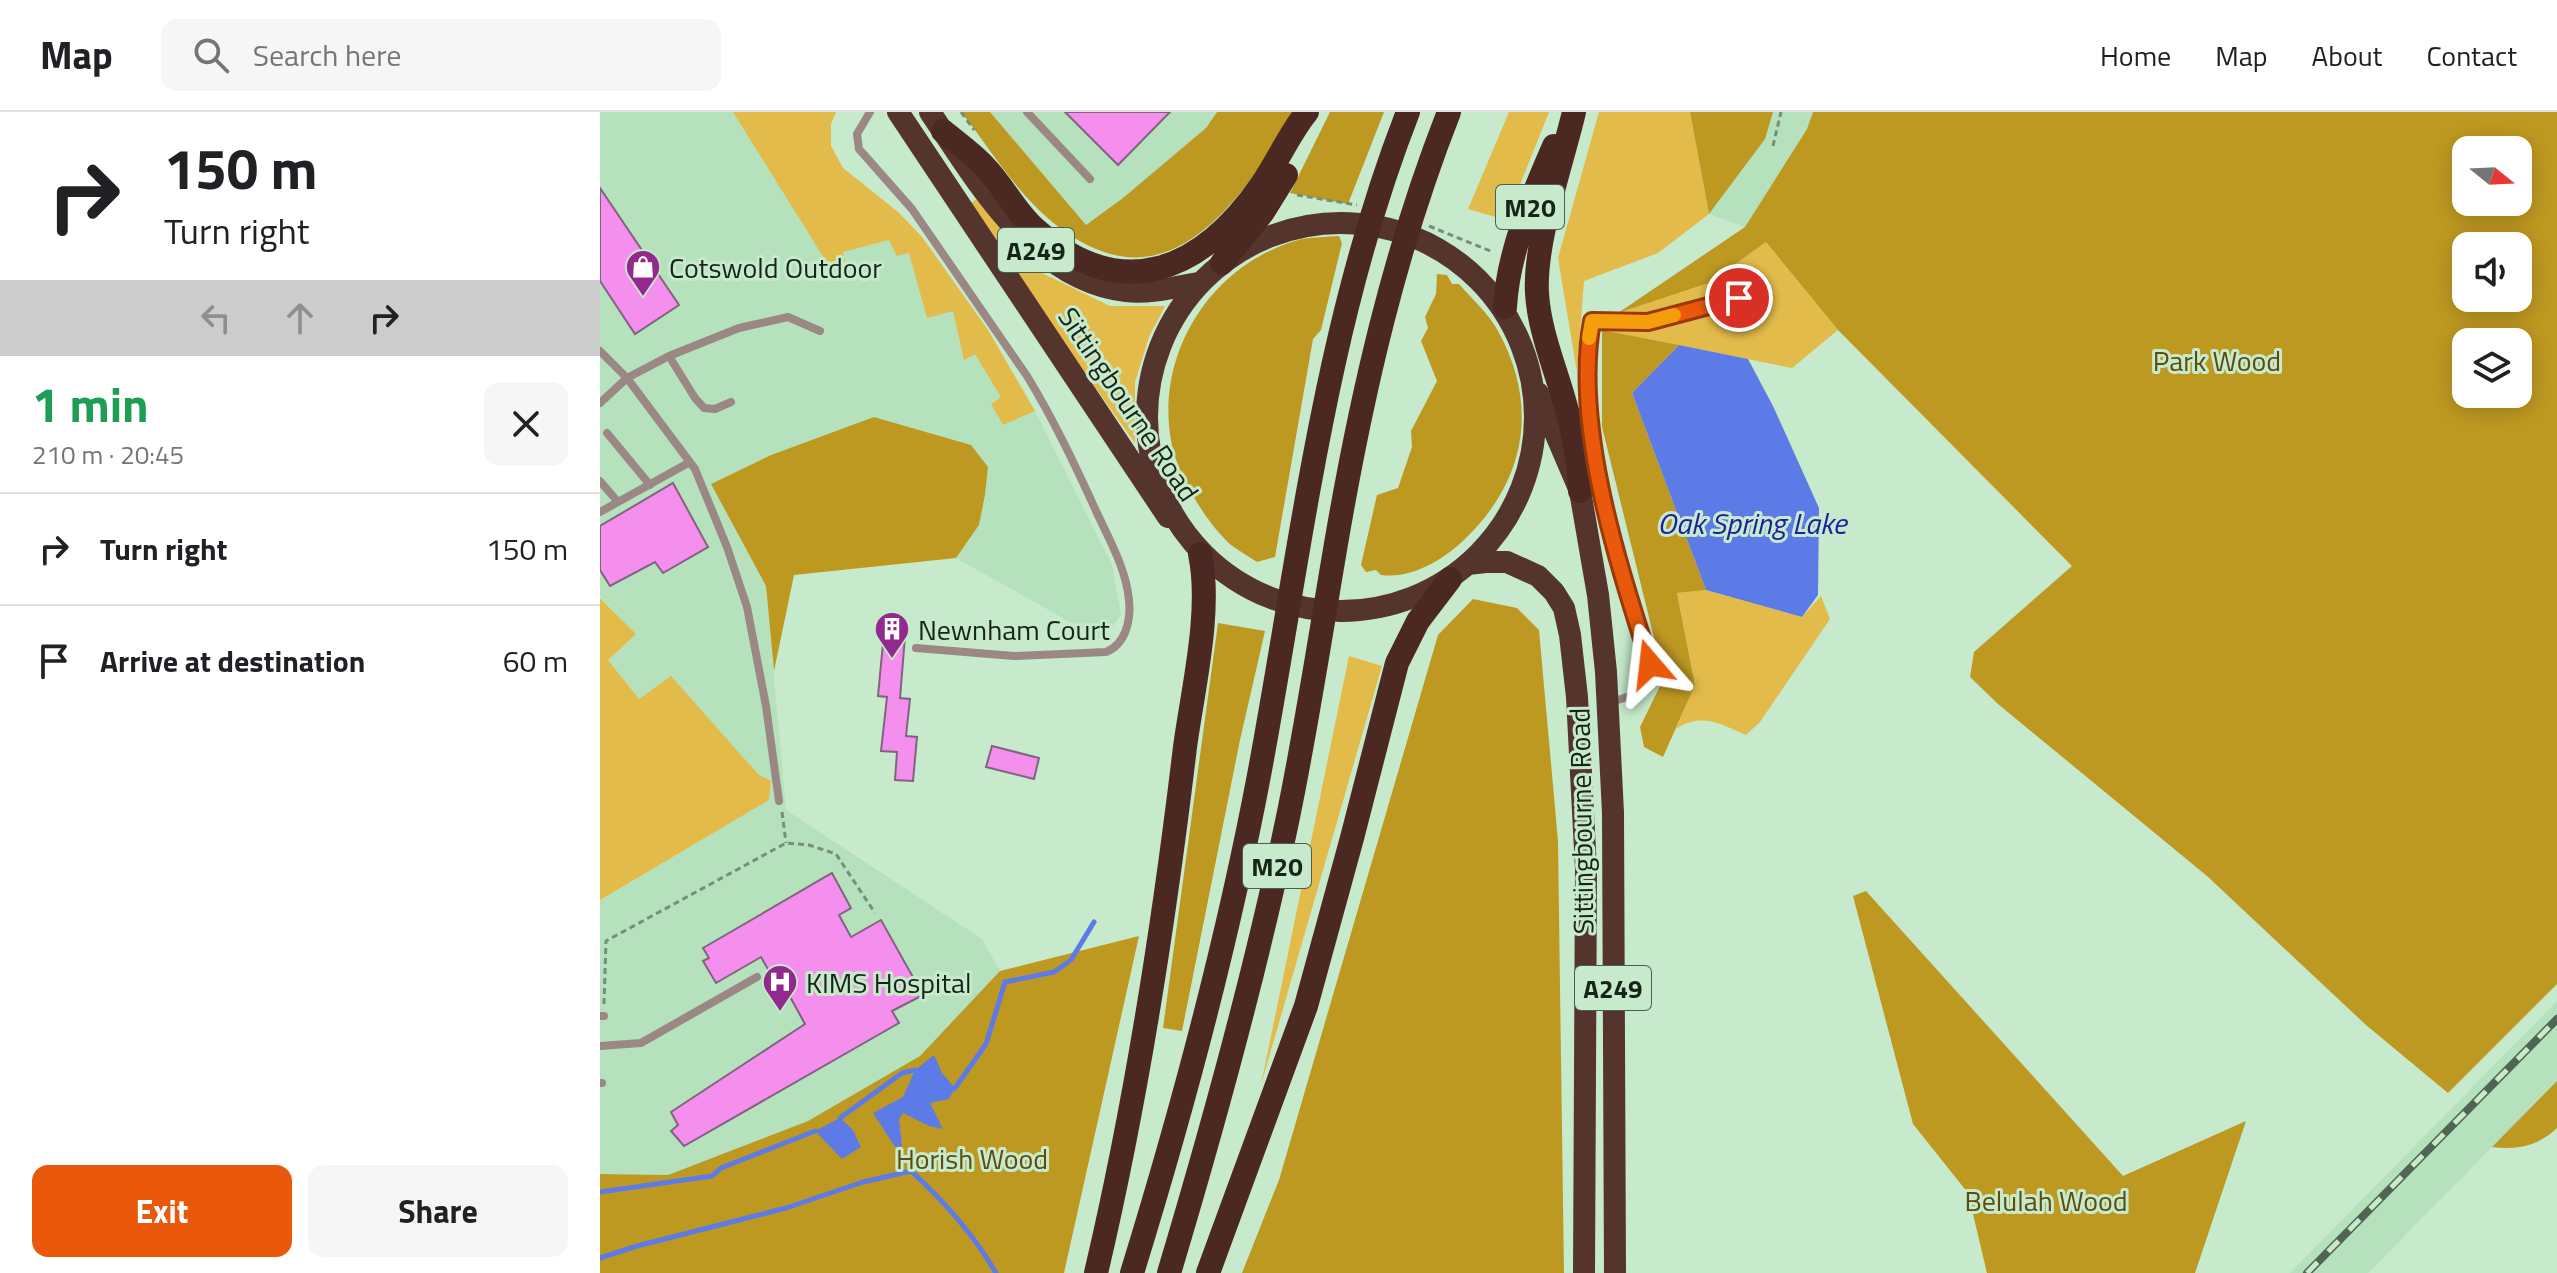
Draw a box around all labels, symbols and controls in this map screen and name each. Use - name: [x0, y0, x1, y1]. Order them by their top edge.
- search box: [161, 19, 721, 91]
- text: Map: [40, 26, 113, 84]
- text: Search here: [253, 32, 402, 78]
- icon: search: [189, 33, 233, 77]
- text: Home: [2100, 34, 2171, 77]
- text: Map: [2215, 34, 2268, 77]
- text: About: [2312, 34, 2382, 77]
- text: Contact: [2426, 34, 2517, 77]
- text: 150 m: [164, 126, 317, 211]
- north arrow: [2452, 136, 2532, 216]
- map controls: [2452, 136, 2532, 408]
- icon: right: [32, 144, 136, 248]
- road number: M20: [1496, 185, 1564, 229]
- text: Turn right: [164, 203, 309, 258]
- road number: A249: [998, 228, 1074, 272]
- button: sound: [2452, 232, 2532, 312]
- place label: Cotswold Outdoor: [669, 246, 882, 289]
- shop icon: Cotswold Outdoor: [624, 248, 662, 298]
- pin: [1705, 264, 1773, 332]
- icon: arrive: [1717, 276, 1761, 320]
- icon: left: [194, 296, 238, 340]
- icon: ahead: [278, 296, 322, 340]
- icon: right: [362, 296, 406, 340]
- street label: Sittingbourne Road: [1048, 298, 1210, 510]
- button: layers: [2452, 328, 2532, 408]
- park label: Park Wood: [2153, 339, 2281, 382]
- text: 1 min: [32, 368, 149, 441]
- button: close: [484, 382, 568, 466]
- text: 210 m · 20:45: [32, 435, 184, 474]
- water label: Oak Spring Lake: [1657, 500, 1849, 546]
- text: Turn right: [100, 526, 228, 572]
- text: 150 m: [486, 526, 568, 572]
- icon: right: [32, 527, 76, 571]
- place label: Newnham Court: [918, 608, 1110, 651]
- building icon: Newnham Court: [873, 610, 911, 660]
- position arrow: [1608, 622, 1692, 706]
- text: Arrive at destination: [100, 638, 365, 684]
- text: 60 m: [503, 638, 568, 684]
- icon: arrive: [32, 639, 76, 683]
- street label: Sittingbourne Road: [1558, 707, 1604, 935]
- road number: M20: [1243, 844, 1311, 888]
- place label: KIMS Hospital: [806, 961, 971, 1004]
- hospital icon: KIMS Hospital: [761, 963, 799, 1013]
- road number: A249: [1575, 966, 1651, 1010]
- park label: Horish Wood: [896, 1137, 1048, 1180]
- button: Exit: [32, 1165, 292, 1257]
- button: Share: [308, 1165, 568, 1257]
- park label: Belulah Wood: [1964, 1179, 2128, 1222]

